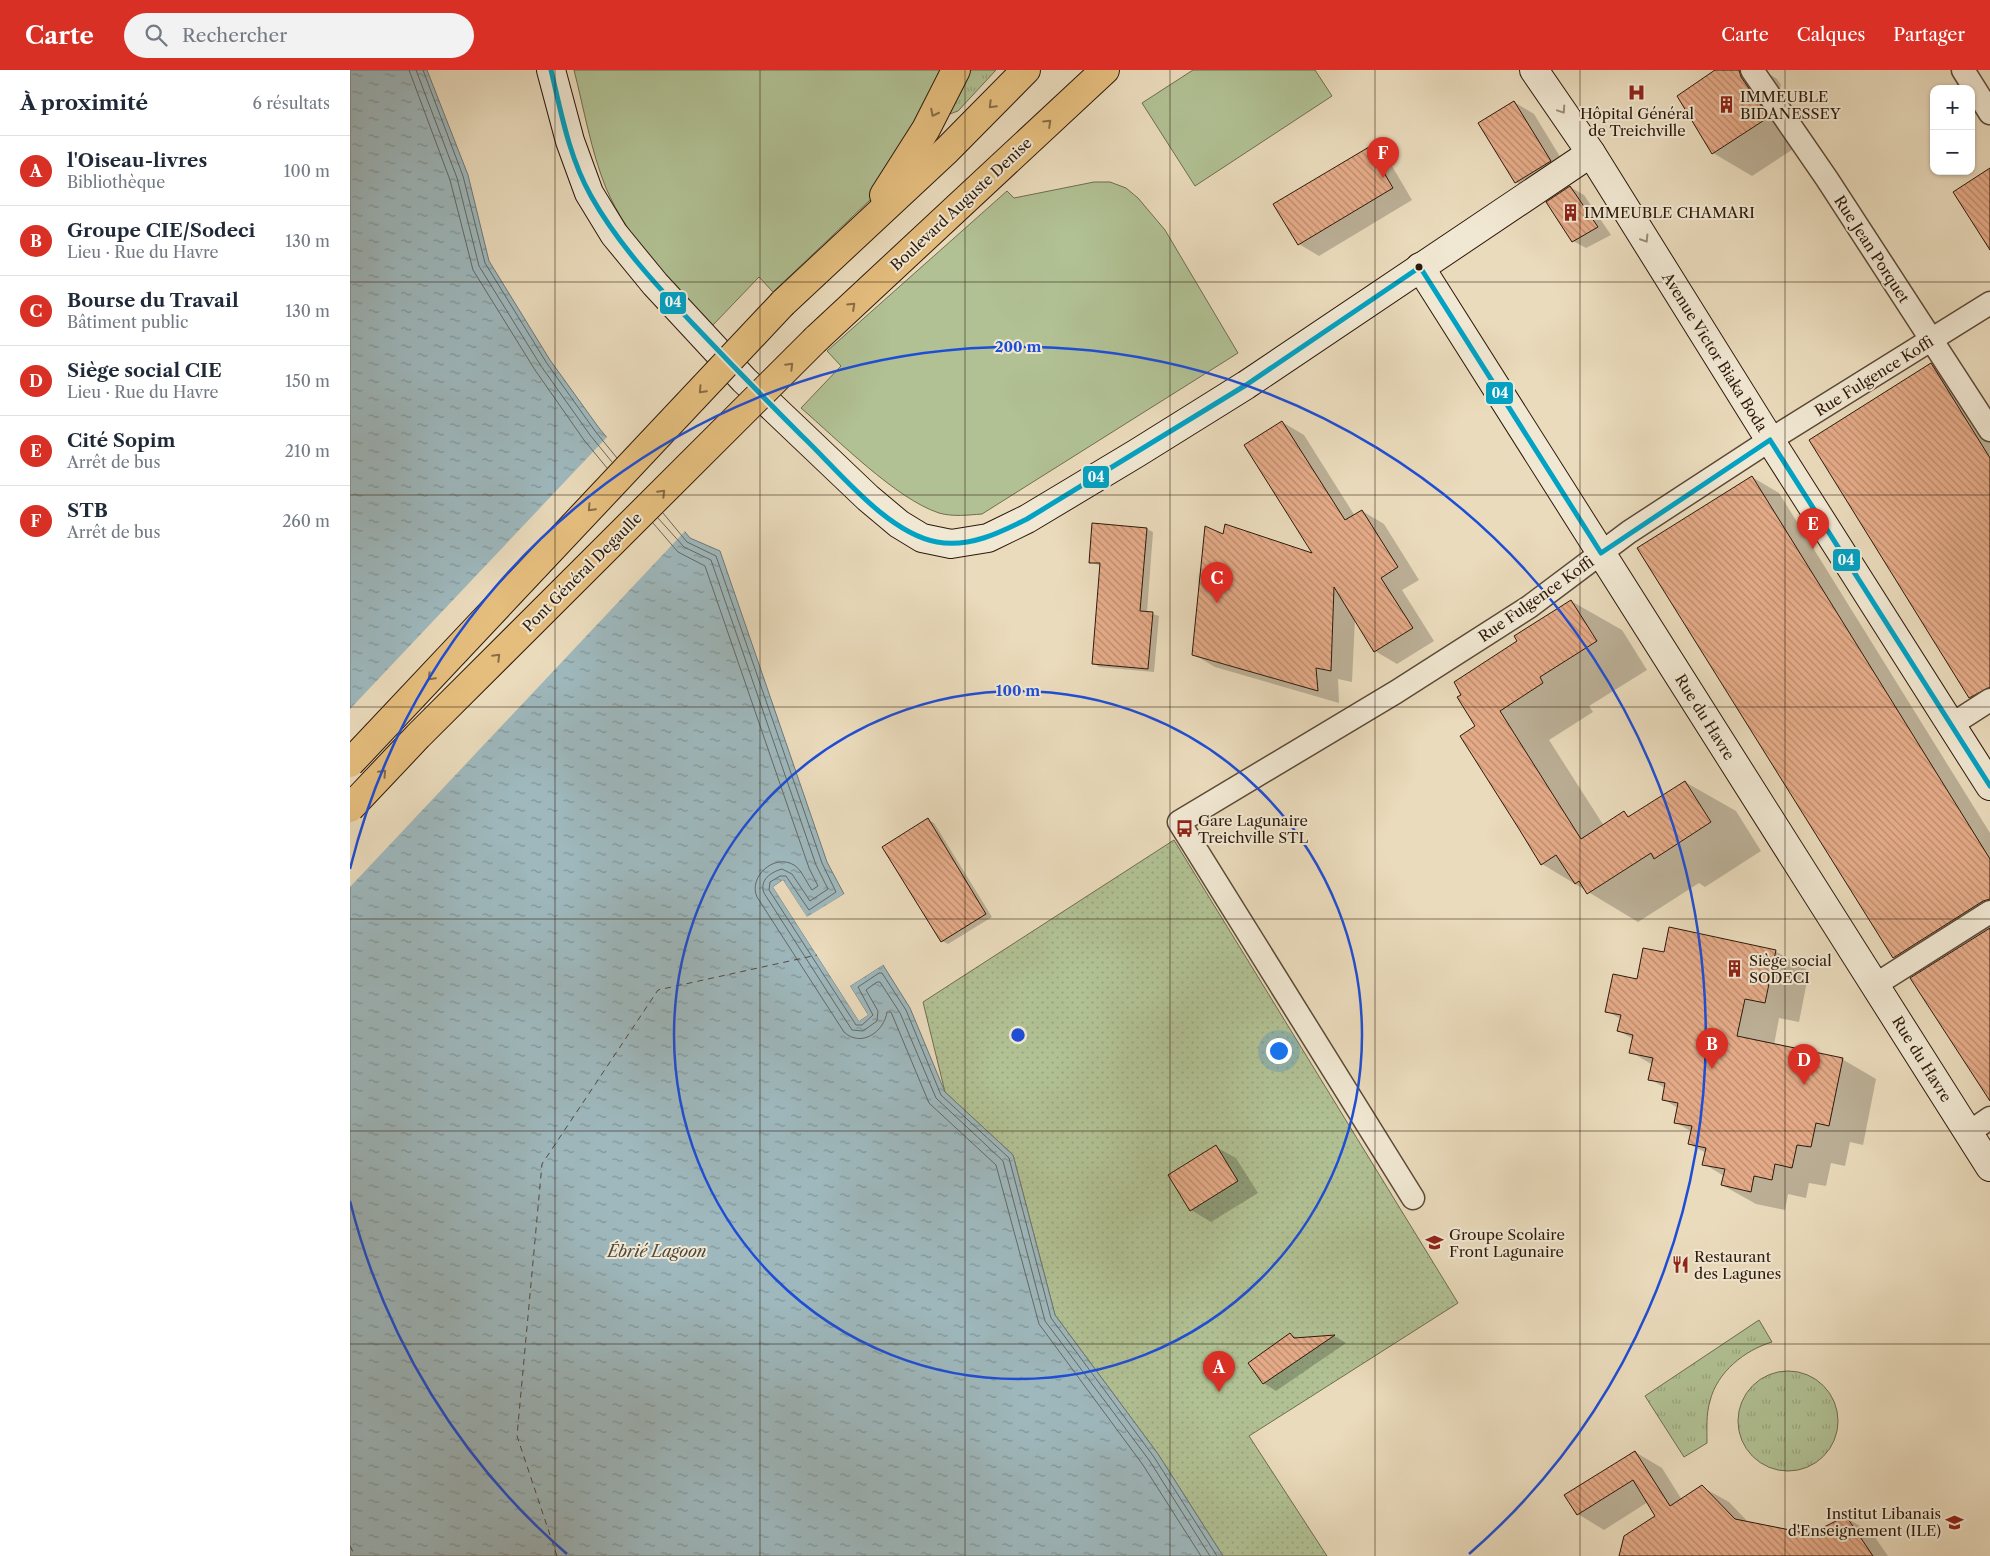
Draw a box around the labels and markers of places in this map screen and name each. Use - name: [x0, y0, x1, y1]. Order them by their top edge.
- hospital icon: Hôpital Général de Treichville: [1627, 82, 1647, 102]
- place label: IMMEUBLE BIDANESSEY: [1740, 87, 1841, 123]
- building icon: IMMEUBLE BIDANESSEY: [1716, 95, 1736, 115]
- place label: Hôpital Général de Treichville: [1580, 104, 1695, 140]
- pin: F: [1367, 137, 1399, 178]
- building icon: IMMEUBLE CHAMARI: [1560, 202, 1580, 222]
- place label: IMMEUBLE CHAMARI: [1584, 203, 1755, 222]
- unlabelled marker: [1414, 262, 1424, 272]
- pin: E: [1797, 508, 1829, 549]
- pin: C: [1201, 562, 1233, 603]
- place label: Gare Lagunaire Treichville STL: [1198, 811, 1309, 847]
- bus stop icon: Gare Lagunaire Treichville STL: [1174, 819, 1194, 839]
- place label: Siège social SODECI: [1749, 951, 1832, 987]
- building icon: Siège social SODECI: [1725, 959, 1745, 979]
- centre of rings: [1009, 1026, 1027, 1044]
- pin: B: [1696, 1028, 1728, 1069]
- pin: D: [1788, 1044, 1820, 1085]
- place label: Groupe Scolaire Front Lagunaire: [1449, 1225, 1565, 1261]
- school or university icon: Groupe Scolaire Front Lagunaire: [1425, 1233, 1445, 1253]
- place label: Restaurant des Lagunes: [1694, 1247, 1781, 1283]
- restaurant icon: Restaurant des Lagunes: [1670, 1255, 1690, 1275]
- pin: A: [1203, 1351, 1235, 1392]
- place label: Institut Libanais d'Enseignement (ILE): [1788, 1504, 1941, 1540]
- school or university icon: Institut Libanais d'Enseignement (ILE): [1945, 1512, 1965, 1532]

